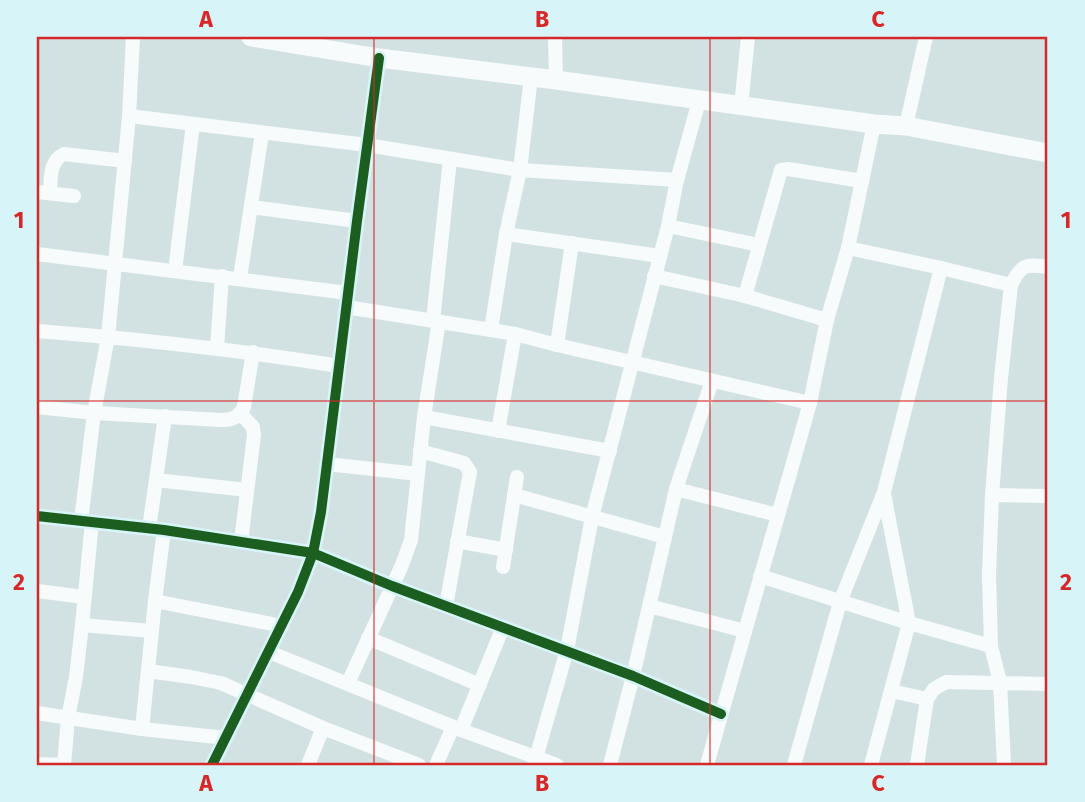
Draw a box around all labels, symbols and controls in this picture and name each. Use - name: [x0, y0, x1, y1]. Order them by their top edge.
- text: A: [198, 5, 213, 33]
- text: B: [535, 5, 549, 33]
- text: C: [871, 5, 885, 33]
- text: 1: [14, 206, 24, 234]
- text: 1: [1061, 206, 1071, 234]
- text: 2: [13, 568, 25, 596]
- text: 2: [1060, 568, 1072, 596]
- text: A: [198, 769, 213, 797]
- text: B: [535, 769, 549, 797]
- text: C: [871, 769, 885, 797]

